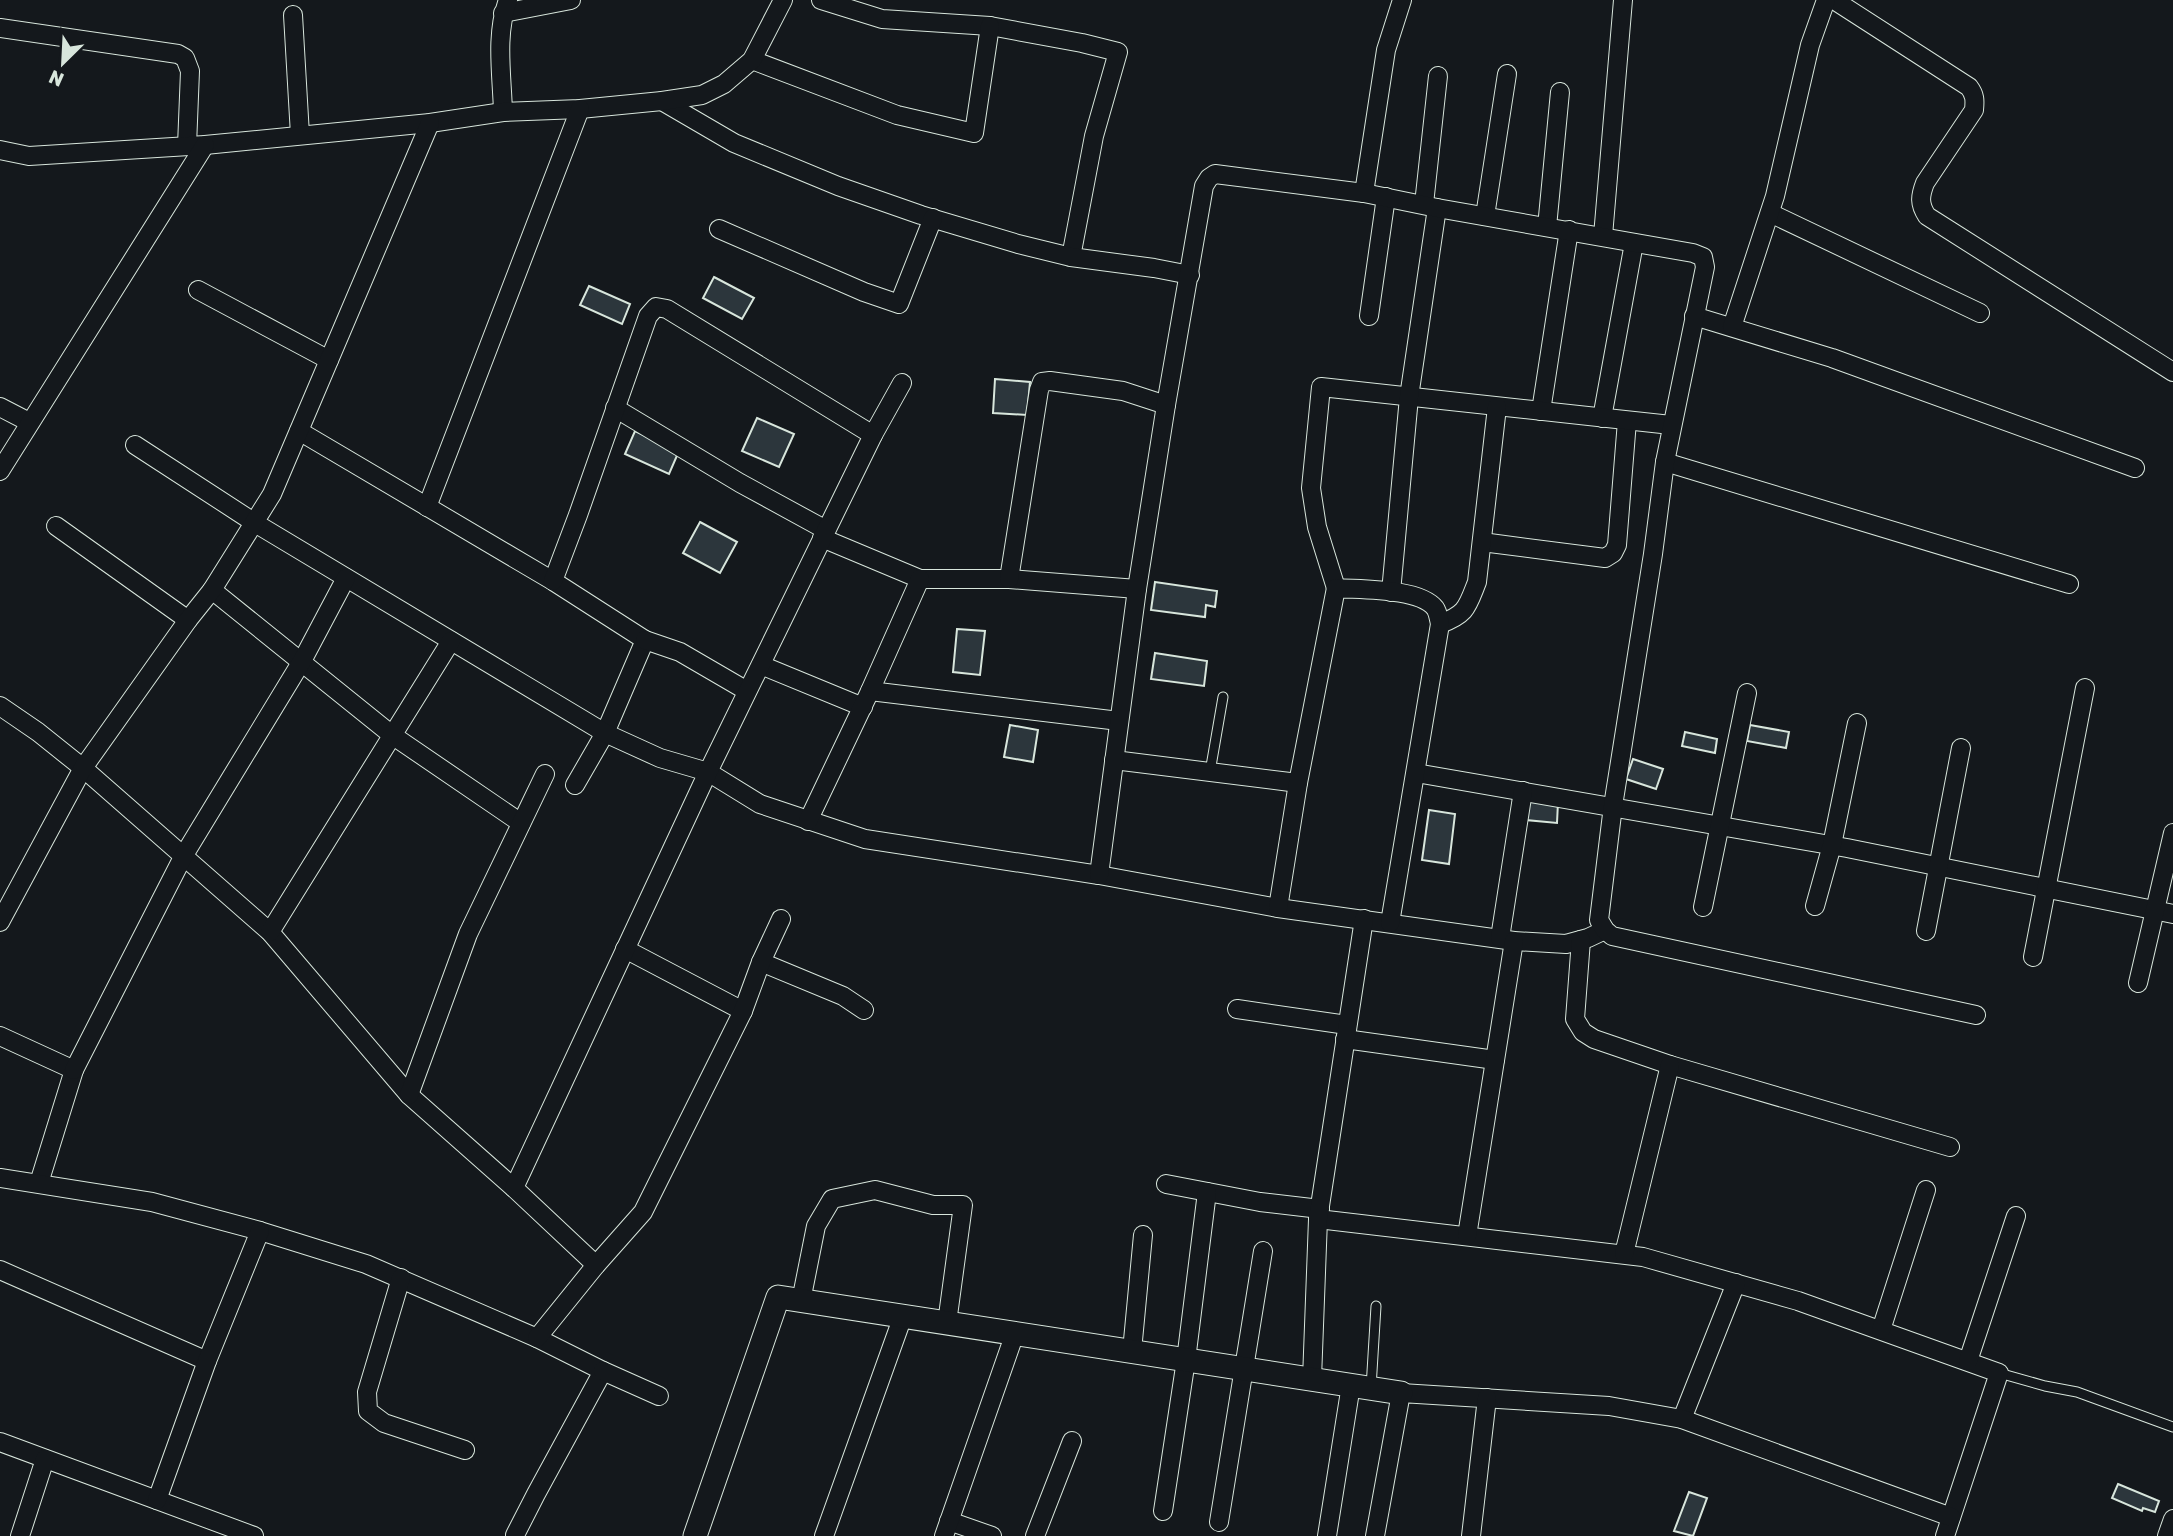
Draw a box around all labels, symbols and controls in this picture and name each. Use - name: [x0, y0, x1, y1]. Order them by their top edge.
- north arrow: [28, 28, 98, 98]
- text: N: [45, 65, 67, 91]

